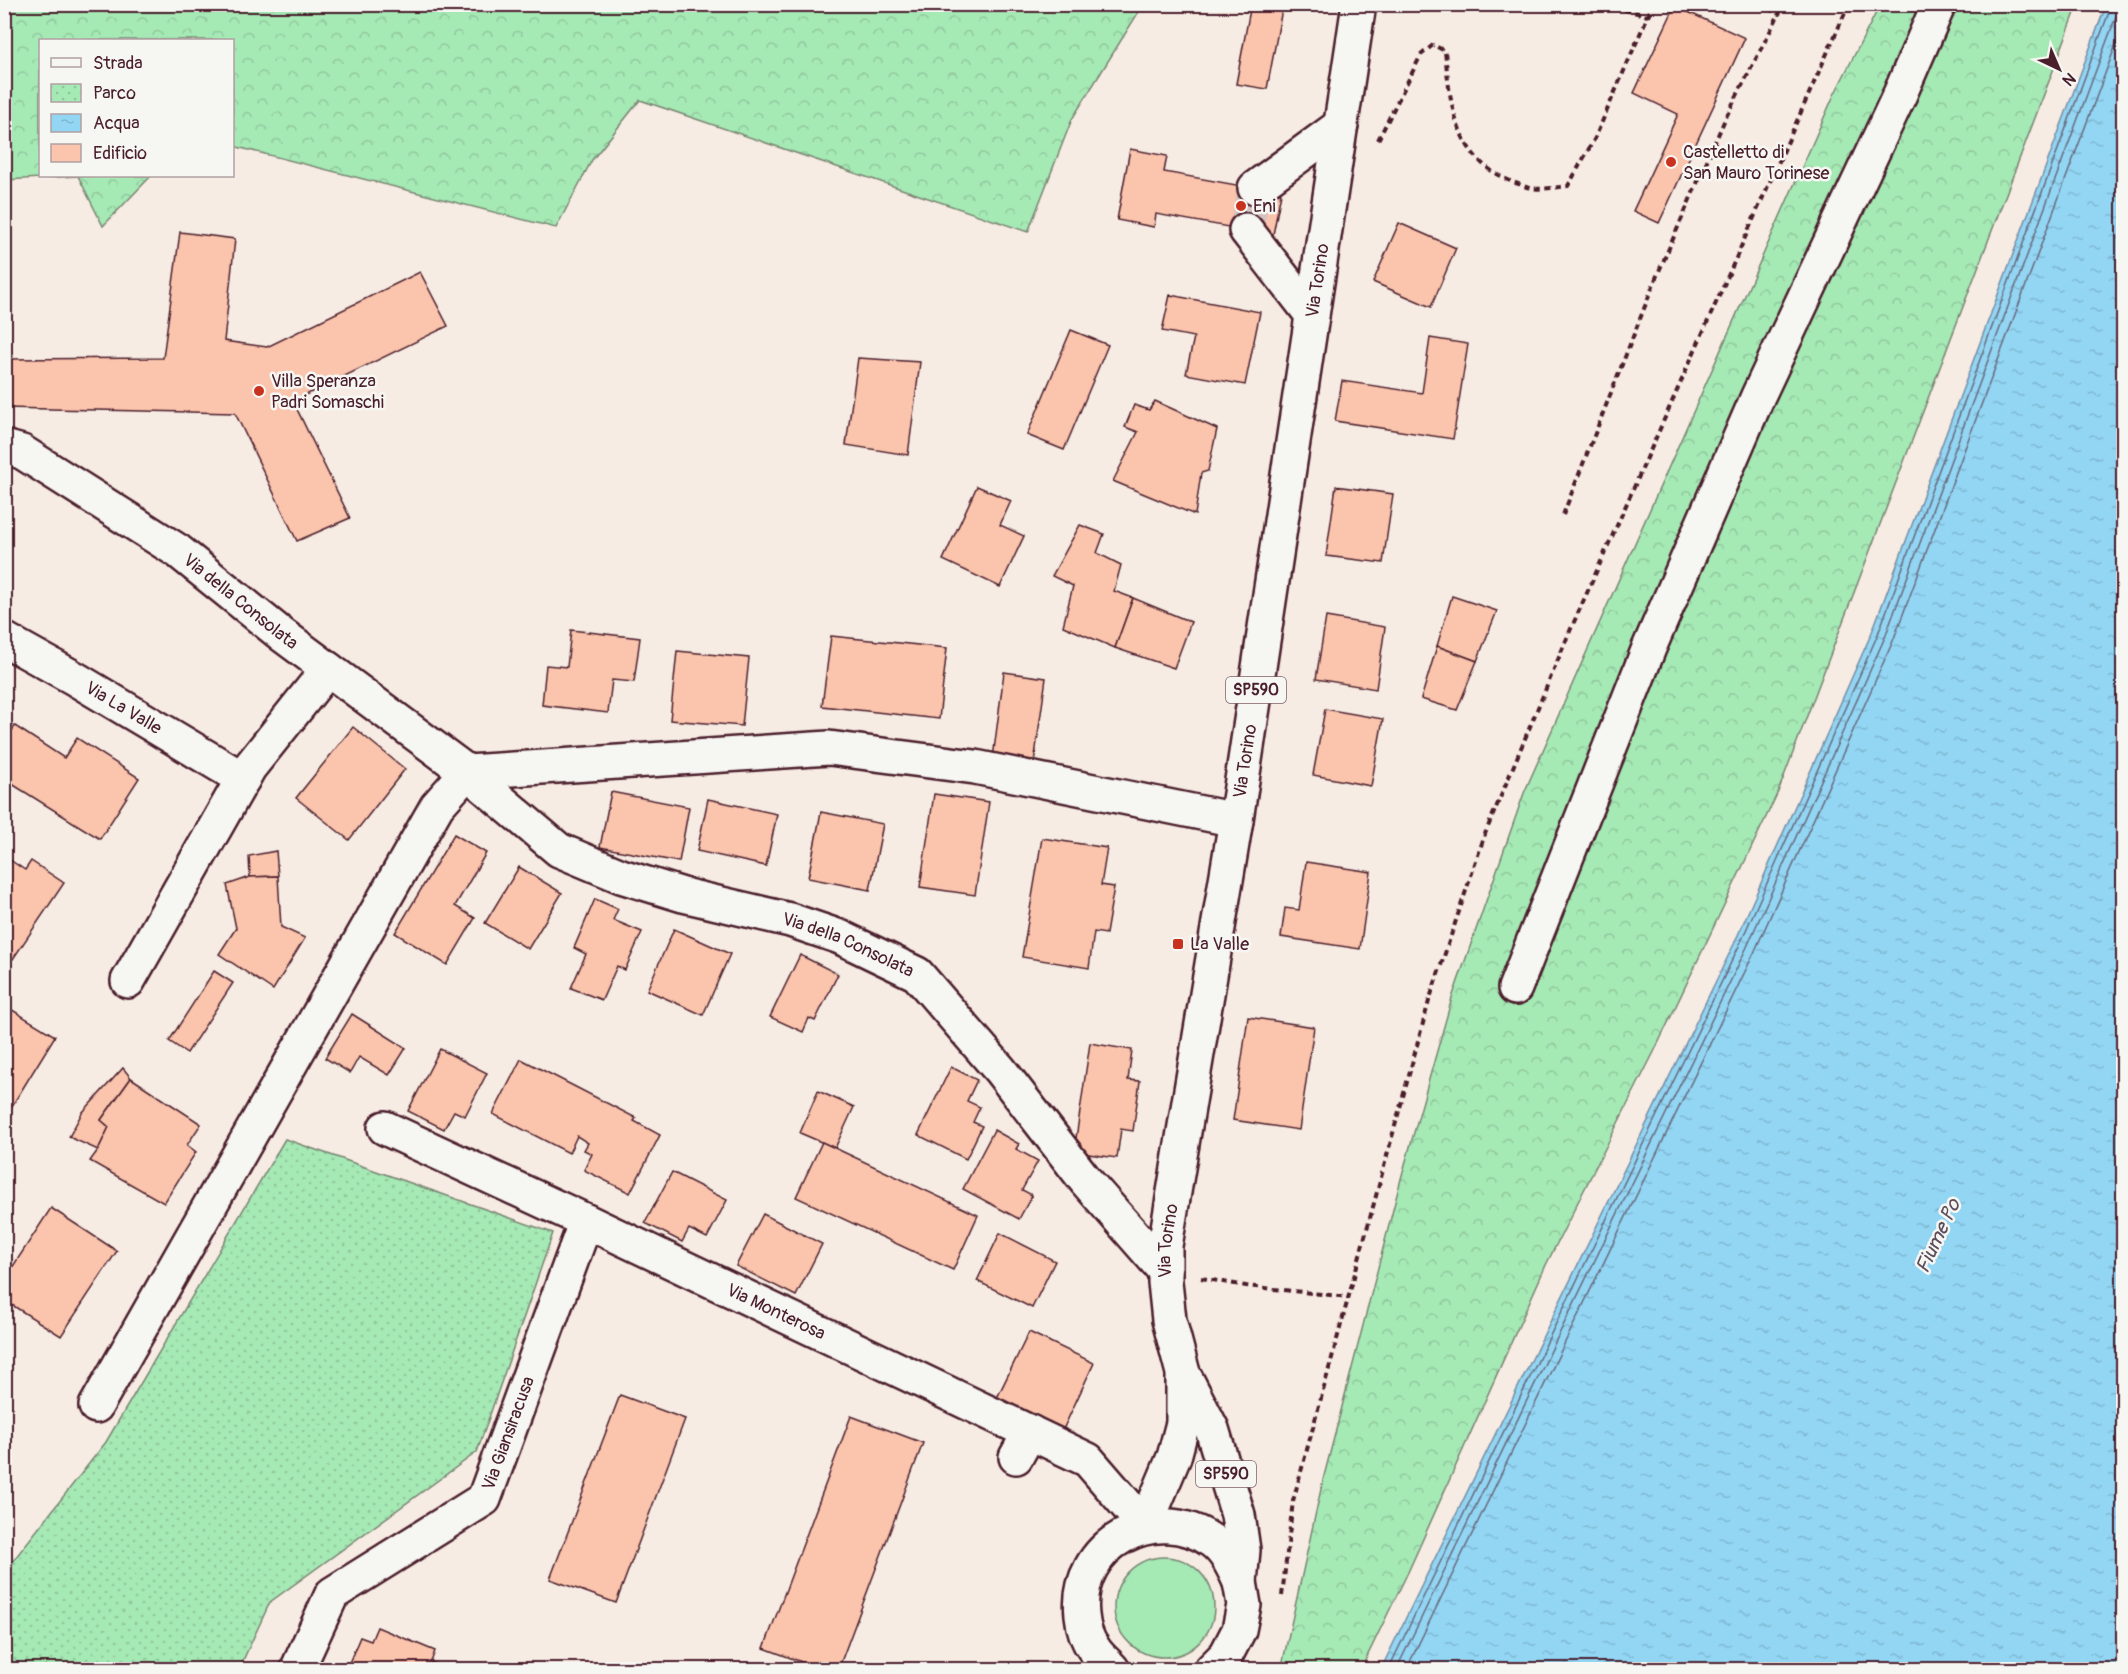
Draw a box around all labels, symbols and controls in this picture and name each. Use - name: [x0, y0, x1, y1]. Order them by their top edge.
- legend: [39, 39, 234, 177]
- north arrow: [2029, 39, 2089, 99]
- text: Strada: [93, 52, 143, 75]
- text: N: [2058, 68, 2080, 90]
- text: Parco: [93, 82, 136, 105]
- text: Acqua: [93, 112, 140, 135]
- place label: Castelletto di San Mauro Torinese: [1683, 141, 1829, 185]
- text: Edificio: [93, 142, 147, 165]
- marker: Castelletto di San Mauro Torinese: [1664, 155, 1678, 169]
- place label: Eni: [1253, 195, 1276, 218]
- marker: Eni: [1234, 199, 1248, 213]
- street label: Via Torino: [1300, 242, 1334, 319]
- place label: Villa Speranza Padri Somaschi: [271, 370, 384, 414]
- marker: Villa Speranza Padri Somaschi: [252, 384, 266, 398]
- street label: Via della Consolata: [179, 548, 303, 654]
- street label: Via La Valle: [81, 676, 166, 740]
- road number: SP590: [1226, 677, 1286, 703]
- street label: Via Torino: [1228, 722, 1262, 800]
- street label: Via della Consolata: [780, 907, 918, 982]
- place label: La Valle: [1190, 933, 1249, 956]
- marker: La Valle: [1171, 937, 1185, 951]
- water label: Fiume Po: [1910, 1194, 1967, 1277]
- street label: Via Torino: [1154, 1202, 1183, 1278]
- street label: Via Monterosa: [723, 1278, 829, 1345]
- street label: Via Giansiracusa: [477, 1373, 540, 1493]
- road number: SP590: [1196, 1461, 1256, 1487]

